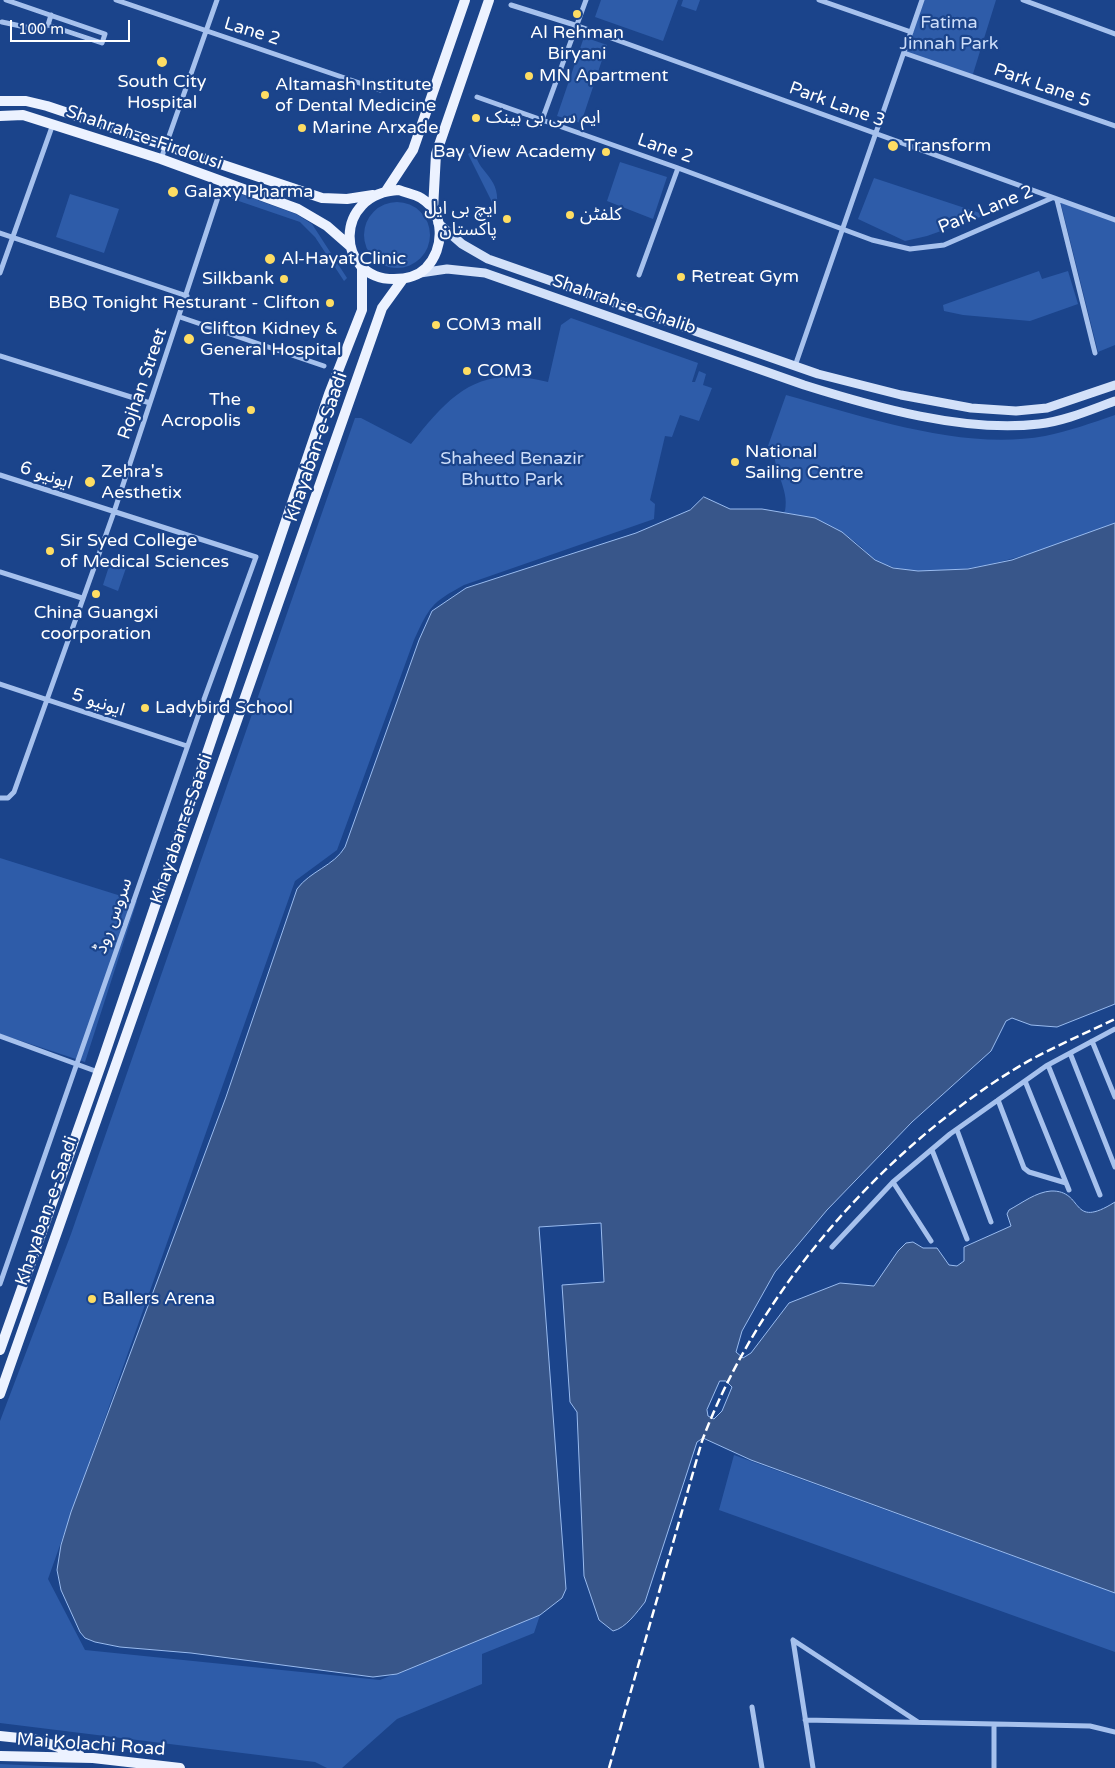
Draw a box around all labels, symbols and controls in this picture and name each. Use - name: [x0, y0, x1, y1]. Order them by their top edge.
- marker: Al Rehman Biryani: [571, 8, 583, 20]
- scale bar: [12, 10, 132, 42]
- park label: Fatima Jinnah Park: [900, 12, 998, 54]
- street label: Lane 2: [221, 13, 283, 51]
- text: 100 m: [18, 20, 64, 38]
- place label: Al Rehman Biryani: [530, 22, 624, 64]
- marker: South City Hospital: [155, 55, 169, 69]
- street label: Park Lane 5: [991, 59, 1093, 113]
- place label: MN Apartment: [539, 65, 668, 87]
- marker: MN Apartment: [523, 70, 535, 82]
- place label: South City Hospital: [118, 71, 206, 114]
- place label: Altamash Institute of Dental Medicine: [275, 74, 436, 116]
- street label: Park Lane 3: [786, 78, 888, 132]
- marker: Altamash Institute of Dental Medicine: [259, 89, 271, 101]
- street label: Shahrah-e-Firdousi: [63, 101, 225, 175]
- place label: ایم سی بی بینک: [486, 107, 601, 129]
- marker: ایم سی بی بینک: [470, 112, 482, 124]
- place label: Marine Arxade: [312, 117, 438, 139]
- marker: Marine Arxade: [296, 122, 308, 134]
- street label: Lane 2: [634, 129, 696, 169]
- place label: Transform: [904, 135, 991, 157]
- marker: Transform: [886, 139, 900, 153]
- place label: Bay View Academy: [433, 141, 596, 163]
- marker: Bay View Academy: [600, 146, 612, 158]
- place label: Galaxy Pharma: [184, 181, 313, 203]
- street label: Park Lane 2: [935, 181, 1037, 239]
- marker: Galaxy Pharma: [166, 185, 180, 199]
- place label: ایچ بی ایل پاکستان: [424, 198, 497, 240]
- place label: کلفٹن: [580, 204, 622, 226]
- marker: کلفٹن: [564, 209, 576, 221]
- marker: ایچ بی ایل پاکستان: [501, 213, 513, 225]
- place label: Al-Hayat Clinic: [281, 248, 406, 270]
- marker: Al-Hayat Clinic: [263, 252, 277, 266]
- place label: Retreat Gym: [691, 266, 799, 288]
- place label: Silkbank: [202, 268, 274, 290]
- street label: Shahrah-e-Ghalib: [549, 270, 699, 340]
- marker: Retreat Gym: [675, 271, 687, 283]
- marker: Silkbank: [278, 273, 290, 285]
- place label: BBQ Tonight Resturant - Clifton: [48, 292, 320, 314]
- marker: BBQ Tonight Resturant - Clifton: [324, 297, 336, 309]
- place label: COM3 mall: [446, 314, 542, 336]
- place label: Clifton Kidney & General Hospital: [200, 318, 341, 360]
- marker: COM3 mall: [430, 319, 442, 331]
- street label: Rojhan Street: [114, 325, 172, 443]
- marker: Clifton Kidney & General Hospital: [182, 332, 196, 346]
- place label: COM3: [477, 360, 532, 382]
- marker: COM3: [461, 365, 473, 377]
- street label: Khayaban-e-Saadi: [281, 369, 353, 525]
- place label: The Acropolis: [161, 389, 241, 432]
- marker: The Acropolis: [245, 404, 257, 416]
- place label: National Sailing Centre: [745, 441, 863, 484]
- park label: Shaheed Benazir Bhutto Park: [440, 448, 584, 490]
- marker: National Sailing Centre: [729, 456, 741, 468]
- street label: ایونیو 6: [17, 457, 75, 495]
- place label: Zehra's Aesthetix: [101, 461, 182, 504]
- marker: Zehra's Aesthetix: [83, 475, 97, 489]
- place label: Sir Syed College of Medical Sciences: [60, 530, 229, 572]
- marker: Sir Syed College of Medical Sciences: [44, 545, 56, 557]
- marker: China Guangxi coorporation: [90, 588, 102, 600]
- place label: China Guangxi coorporation: [34, 602, 158, 644]
- street label: ایونیو 5: [69, 684, 127, 722]
- place label: Ladybird School: [155, 697, 293, 719]
- marker: Ladybird School: [139, 702, 151, 714]
- street label: Khayaban-e-Saadi: [146, 751, 218, 907]
- street label: سروس روڈ: [90, 875, 138, 957]
- street label: Khayaban-e-Saadi: [11, 1133, 83, 1289]
- place label: Ballers Arena: [102, 1288, 215, 1310]
- marker: Ballers Arena: [86, 1293, 98, 1305]
- street label: Mai Kolachi Road: [16, 1729, 166, 1761]

